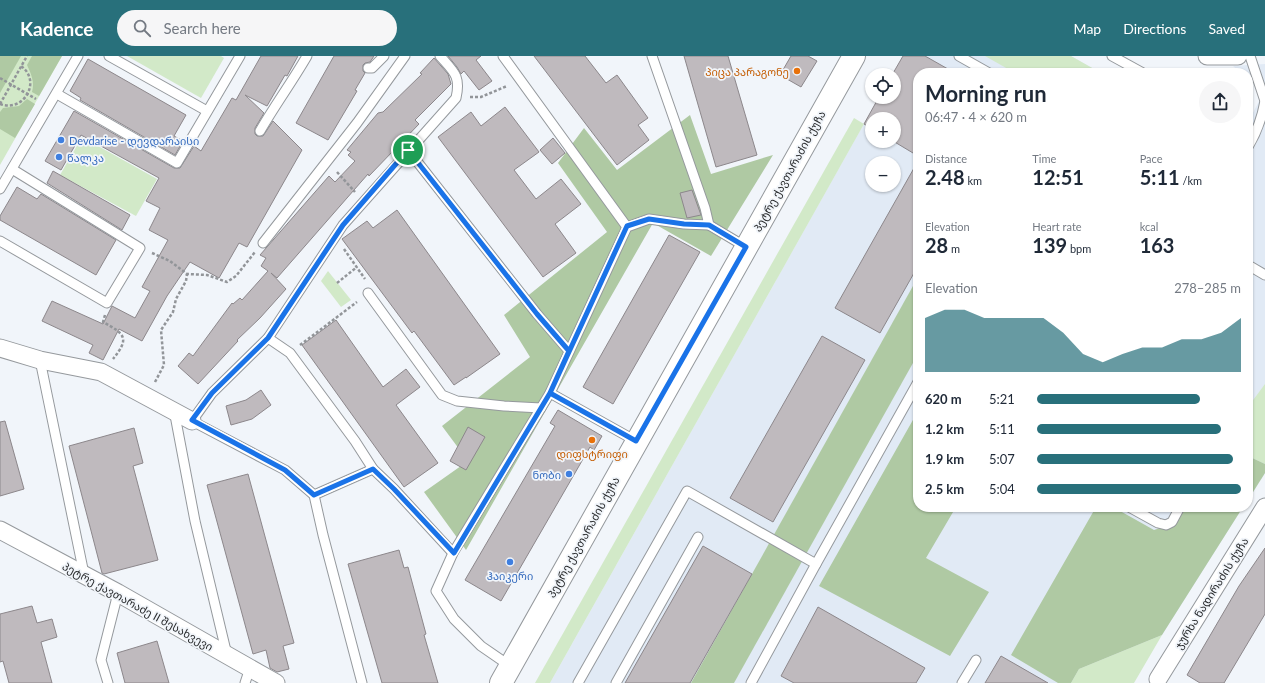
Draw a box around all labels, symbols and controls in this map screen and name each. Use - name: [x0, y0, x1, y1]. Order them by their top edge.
- search box: [117, 10, 397, 46]
- text: Kadence: [20, 17, 93, 40]
- icon: search: [131, 17, 153, 39]
- text: Search here: [163, 19, 241, 37]
- text: Map: [1074, 20, 1101, 37]
- text: Directions: [1123, 20, 1186, 37]
- text: Saved: [1208, 20, 1245, 37]
- place label: პიცა პარაგონე: [705, 65, 789, 79]
- marker: პიცა პარაგონე: [792, 66, 802, 76]
- map controls: [865, 68, 901, 192]
- button: locate: [865, 68, 901, 104]
- text: Morning run: [925, 80, 1047, 107]
- button: share: [1199, 81, 1241, 123]
- street label: პეტრე ქავთარაძის ქუჩა: [750, 108, 829, 234]
- text: 06:47 · 4 × 620 m: [925, 109, 1027, 125]
- button: +: [865, 112, 901, 148]
- pin: [391, 133, 425, 167]
- place label: Devdarise - დევდარაისი: [69, 134, 199, 148]
- marker: Devdarise - დევდარაისი: [56, 135, 66, 145]
- icon: arrive: [397, 139, 419, 161]
- place label: წალკა: [67, 151, 104, 165]
- marker: წალკა: [54, 152, 64, 162]
- text: Distance: [925, 152, 967, 165]
- text: Time: [1032, 152, 1056, 165]
- text: Pace: [1140, 152, 1163, 165]
- button: −: [865, 156, 901, 192]
- text: 2.48: [925, 165, 965, 189]
- text: 12:51: [1032, 165, 1084, 189]
- text: 5:11: [1140, 165, 1180, 189]
- text: km: [965, 174, 982, 187]
- text: /km: [1180, 174, 1202, 187]
- text: Elevation: [925, 220, 970, 233]
- text: Heart rate: [1032, 220, 1082, 233]
- text: kcal: [1140, 220, 1158, 233]
- text: 28: [925, 233, 948, 257]
- text: 139: [1032, 233, 1067, 257]
- text: 163: [1140, 233, 1174, 257]
- text: m: [948, 242, 960, 255]
- text: bpm: [1067, 242, 1091, 255]
- text: Elevation: [925, 280, 978, 296]
- text: 278–285 m: [1174, 280, 1241, 296]
- text: 620 m: [925, 391, 962, 407]
- text: 5:21: [989, 391, 1015, 407]
- text: 1.2 km: [925, 421, 964, 437]
- text: 5:11: [989, 421, 1015, 437]
- marker: დიფსტრიფი: [587, 435, 597, 445]
- place label: დიფსტრიფი: [556, 447, 628, 461]
- text: 1.9 km: [925, 451, 964, 467]
- text: 5:07: [989, 451, 1015, 467]
- place label: ნობი: [533, 468, 561, 481]
- marker: ნობი: [564, 469, 574, 479]
- street label: პეტრე ქავთარაძის ქუჩა: [544, 474, 623, 600]
- text: 2.5 km: [925, 481, 964, 497]
- text: 5:04: [989, 481, 1015, 497]
- street label: ჯურხა ნადირაძის ქუჩა: [1171, 535, 1252, 652]
- marker: ჰაიკერი: [505, 557, 515, 567]
- street label: პეტრე ქავთარაძე II შესახვევი: [60, 559, 216, 654]
- place label: ჰაიკერი: [487, 569, 533, 583]

